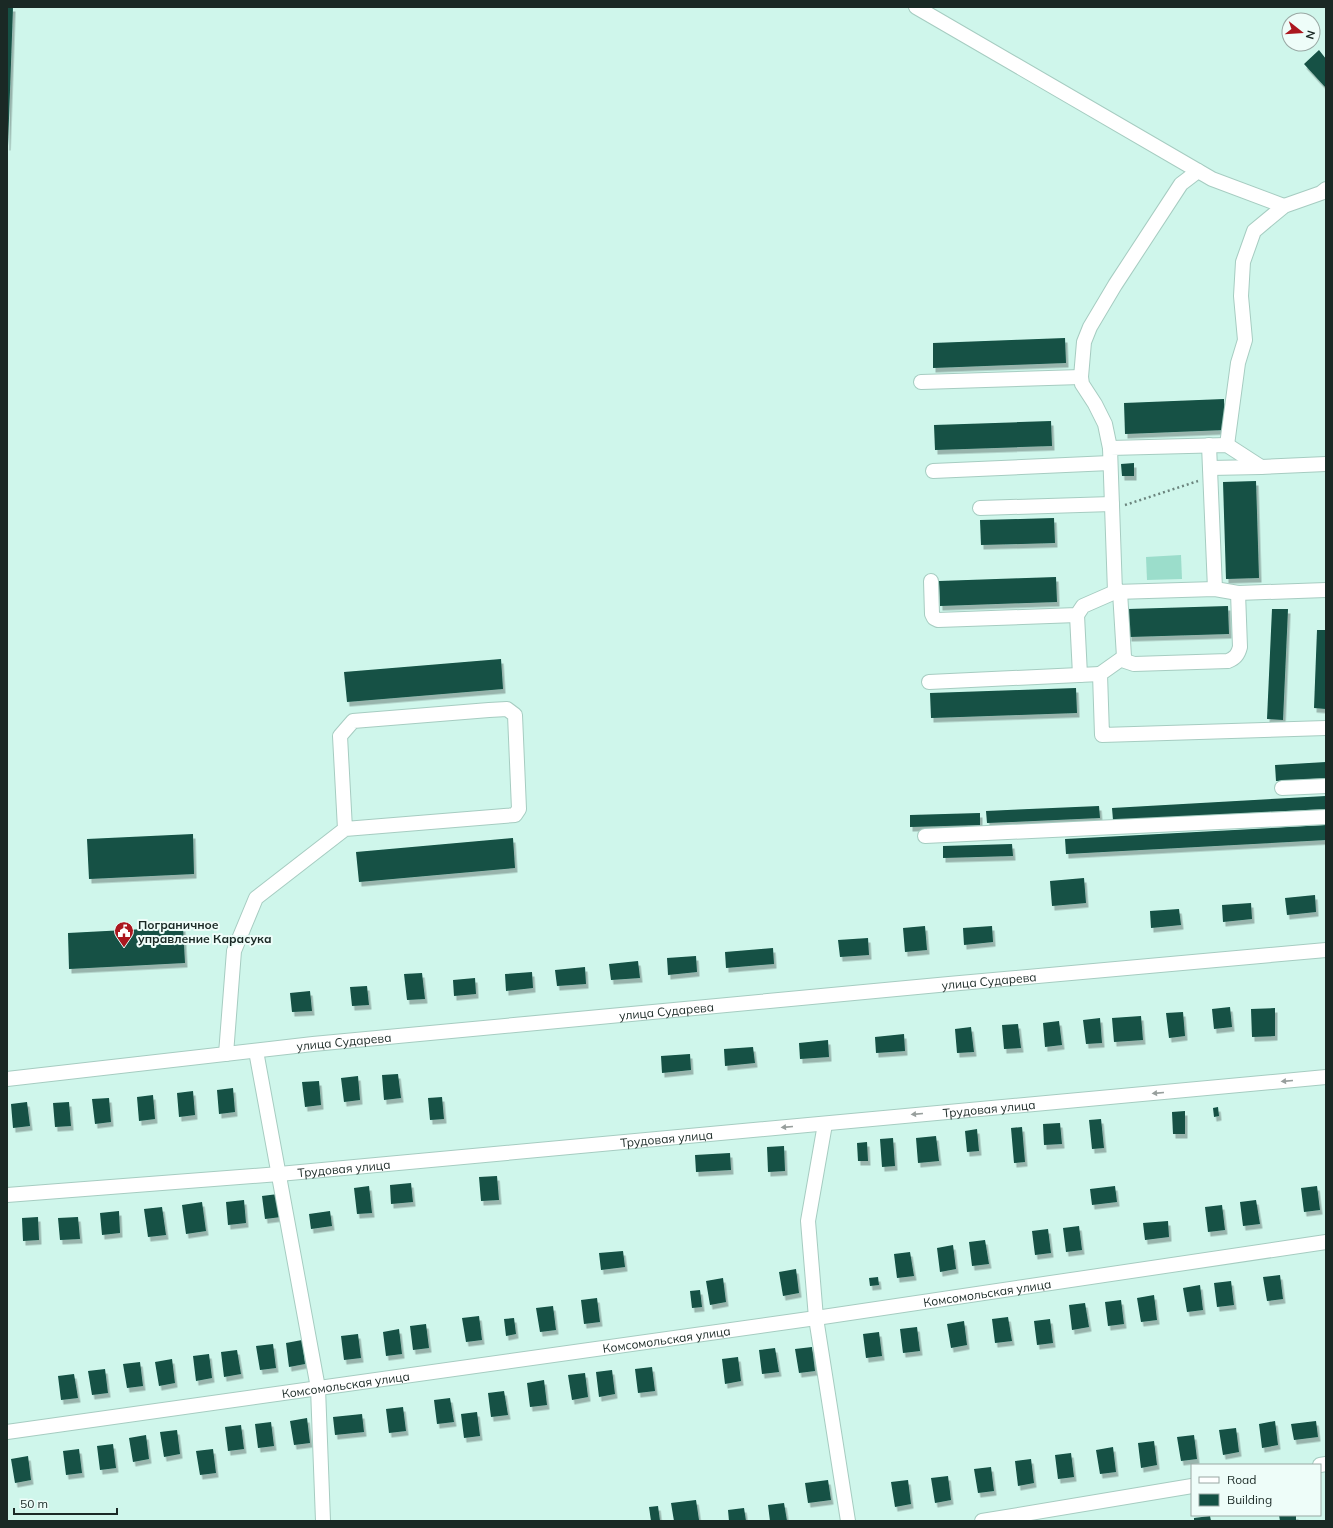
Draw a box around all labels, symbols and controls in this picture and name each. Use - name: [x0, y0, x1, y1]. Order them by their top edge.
- north arrow: [1281, 12, 1321, 52]
- text: N: [1303, 29, 1318, 41]
- place label: Пограничное управление Карасука: [138, 917, 272, 946]
- public building icon: Пограничное управление Карасука: [113, 920, 135, 948]
- street label: улица Сударева: [941, 969, 1037, 992]
- street label: улица Сударева: [618, 999, 715, 1023]
- street label: улица Сударева: [296, 1029, 392, 1053]
- one-way arrow: [1281, 1078, 1293, 1084]
- one-way arrow: [1152, 1089, 1164, 1096]
- street label: Трудовая улица: [942, 1096, 1036, 1120]
- one-way arrow: [911, 1111, 923, 1118]
- one-way arrow: [781, 1124, 793, 1131]
- street label: Трудовая улица: [620, 1126, 714, 1150]
- street label: Трудовая улица: [297, 1156, 391, 1180]
- street label: Комсомольская улица: [922, 1276, 1052, 1309]
- street label: Комсомольская улица: [602, 1323, 731, 1356]
- street label: Комсомольская улица: [281, 1368, 411, 1401]
- legend: [1191, 1464, 1321, 1516]
- text: Road: [1227, 1472, 1256, 1487]
- scale bar: [14, 1490, 117, 1516]
- text: Building: [1227, 1492, 1272, 1507]
- text: 50 m: [20, 1496, 48, 1511]

